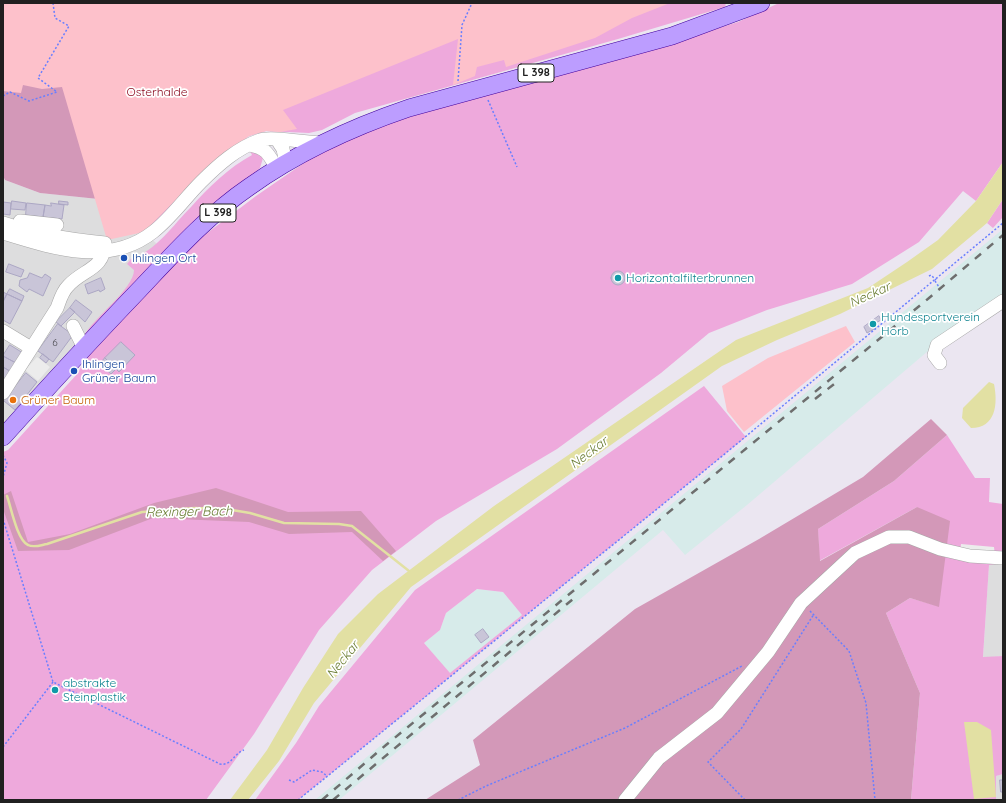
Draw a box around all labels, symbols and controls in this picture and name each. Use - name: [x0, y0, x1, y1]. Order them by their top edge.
- road number: L 398: [518, 64, 554, 82]
- park label: Osterhalde: [126, 85, 188, 99]
- road number: L 398: [200, 204, 236, 222]
- place label: Ihlingen Ort: [132, 251, 196, 265]
- marker: Ihlingen Ort: [119, 253, 129, 263]
- place label: Horizontalfilterbrunnen: [626, 271, 754, 285]
- marker: Horizontalfilterbrunnen: [613, 273, 623, 283]
- water label: Neckar: [847, 279, 893, 311]
- place label: Hundesportverein Horb: [881, 310, 980, 338]
- marker: Hundesportverein Horb: [868, 319, 878, 329]
- house number: 6: [52, 337, 58, 349]
- place label: Ihlingen Grüner Baum: [82, 357, 156, 385]
- marker: Ihlingen Grüner Baum: [69, 366, 79, 376]
- place label: Grüner Baum: [21, 393, 95, 407]
- marker: Grüner Baum: [8, 395, 18, 405]
- water label: Neckar: [567, 434, 611, 472]
- water label: Rexinger Bach: [146, 503, 232, 521]
- water label: Neckar: [323, 638, 363, 682]
- place label: abstrakte Steinplastik: [63, 676, 126, 704]
- marker: abstrakte Steinplastik: [50, 685, 60, 695]

